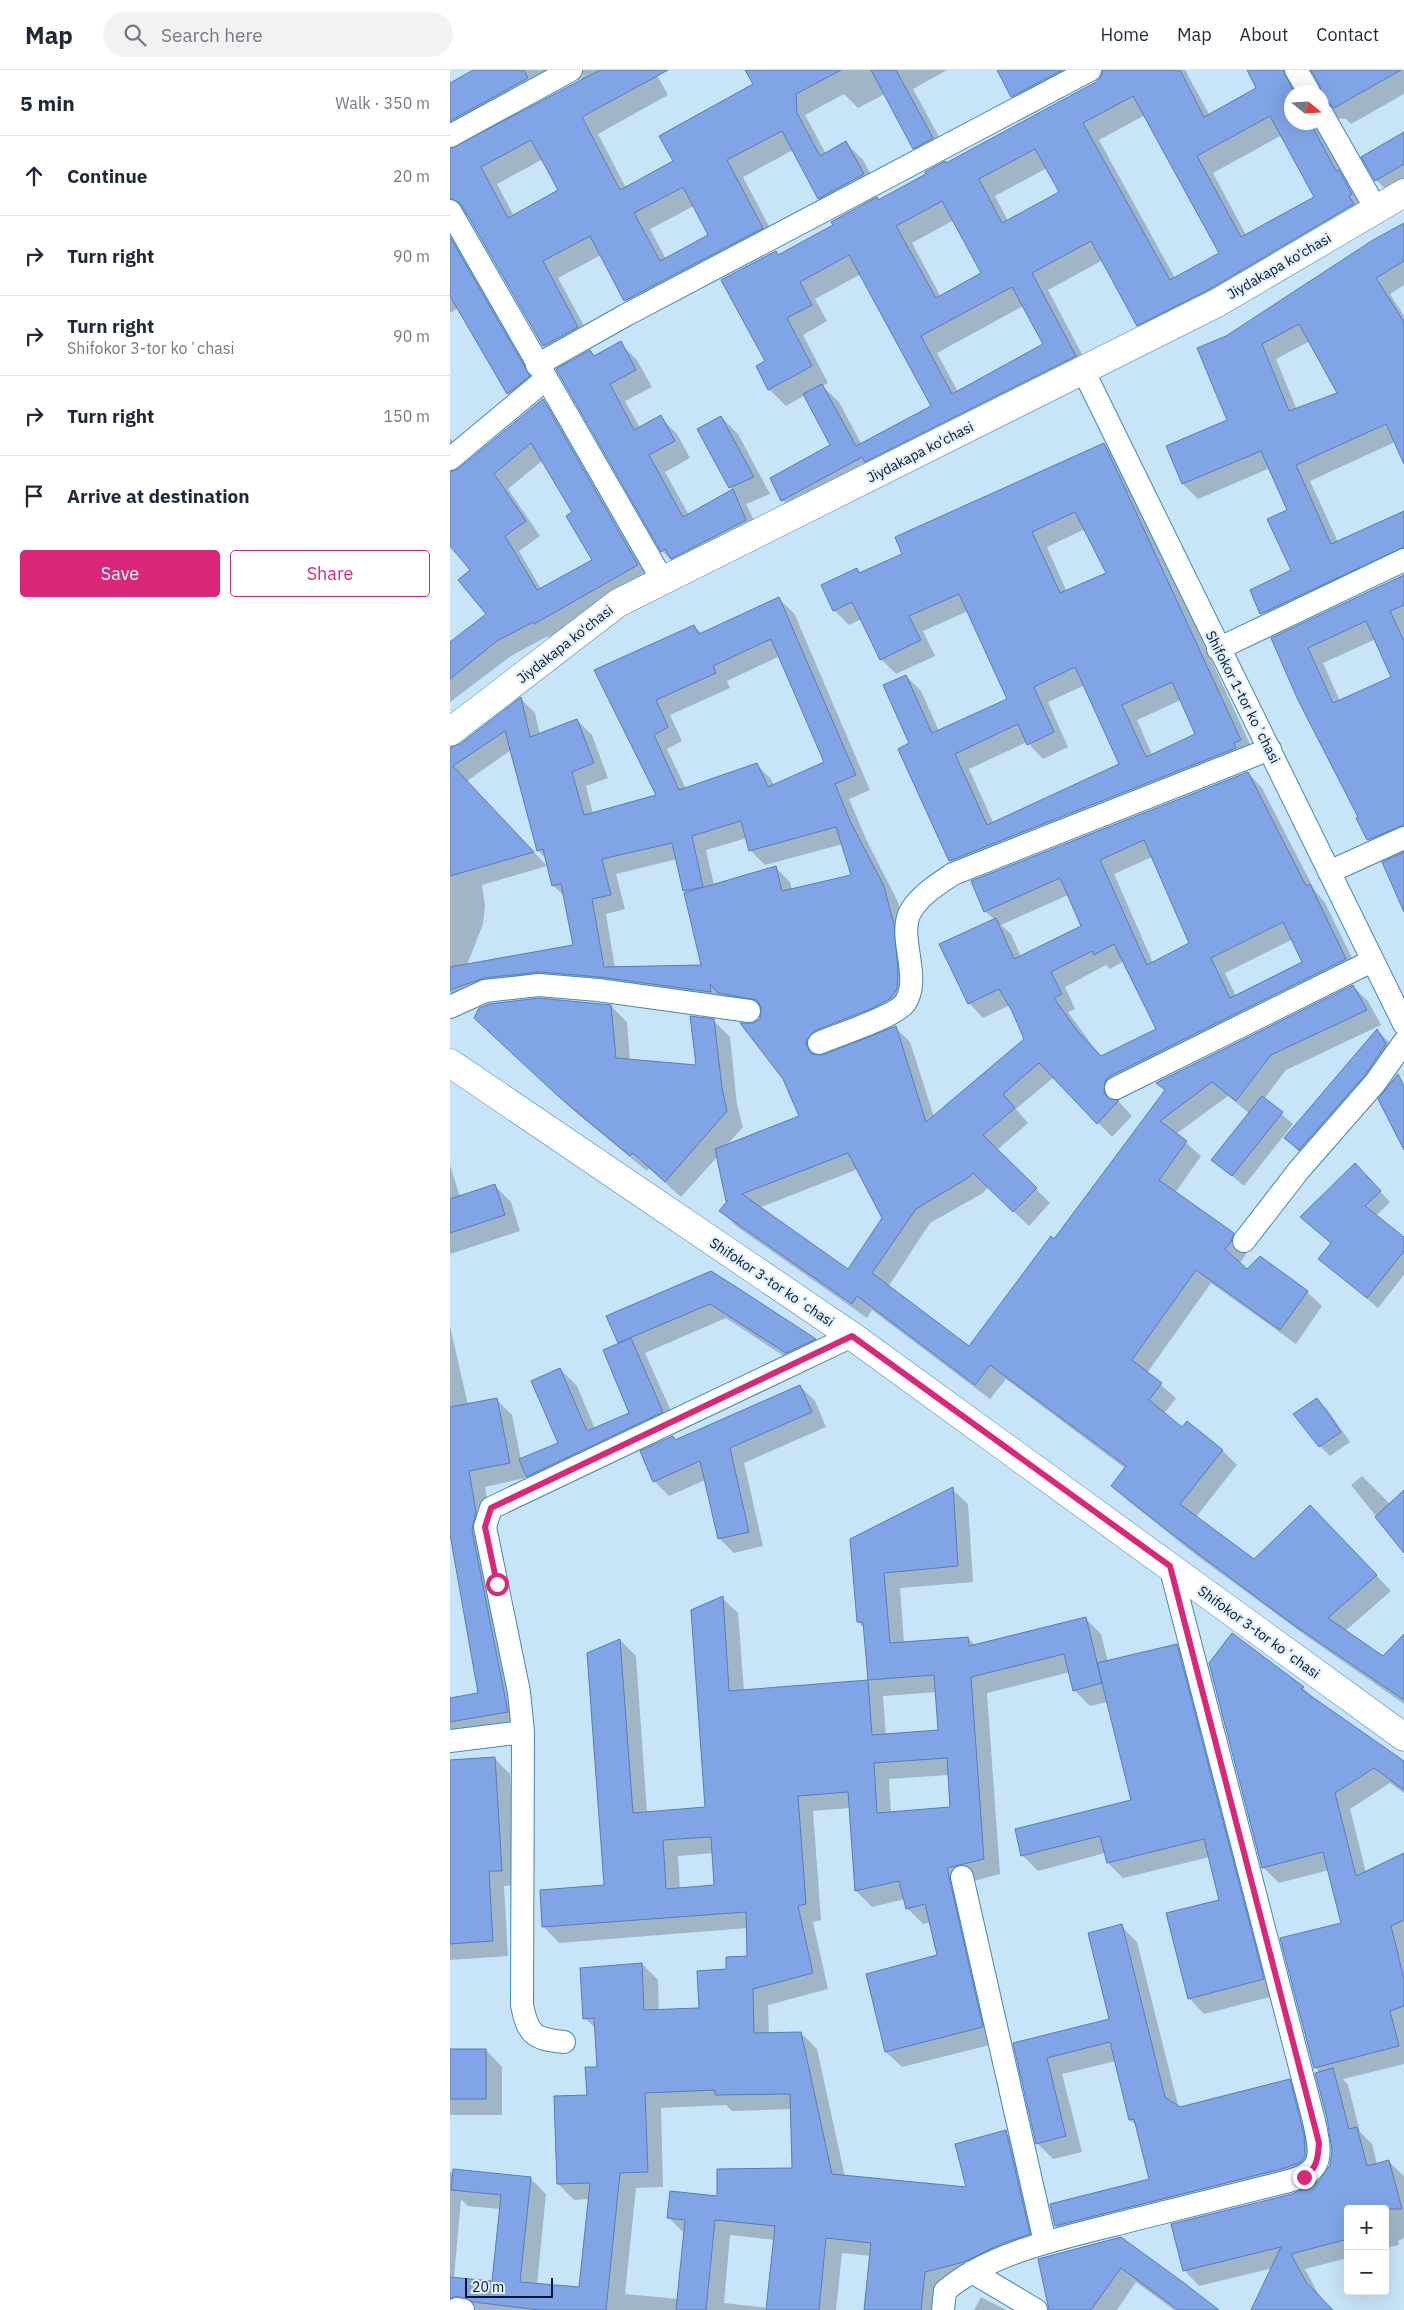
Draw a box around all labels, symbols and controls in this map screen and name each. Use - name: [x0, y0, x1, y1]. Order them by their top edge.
- search box: [103, 12, 453, 57]
- text: Map: [25, 19, 73, 51]
- icon: search: [121, 21, 149, 49]
- text: Search here: [161, 23, 263, 47]
- text: Home: [1101, 23, 1149, 46]
- text: Map: [1177, 23, 1212, 46]
- text: About: [1240, 23, 1288, 46]
- text: Contact: [1316, 23, 1379, 46]
- north arrow: [1284, 85, 1329, 130]
- text: 5 min: [20, 89, 75, 117]
- text: Walk · 350 m: [335, 93, 430, 113]
- icon: ahead: [20, 162, 48, 190]
- text: Continue: [67, 164, 147, 188]
- text: 20 m: [393, 166, 430, 186]
- street label: Jiydakapa ko'chasi: [1224, 229, 1334, 303]
- icon: right: [20, 242, 48, 270]
- text: Turn right: [67, 244, 154, 268]
- text: 90 m: [393, 246, 430, 266]
- text: Turn right: [67, 314, 154, 338]
- icon: right: [20, 322, 48, 350]
- text: 90 m: [393, 326, 430, 346]
- text: Shifokor 3-tor koʼchasi: [67, 338, 235, 358]
- icon: right: [20, 402, 48, 430]
- text: Turn right: [67, 404, 154, 428]
- text: 150 m: [383, 406, 430, 426]
- street label: Jiydakapa ko'chasi: [864, 417, 976, 487]
- icon: arrive: [20, 482, 48, 510]
- text: Arrive at destination: [67, 484, 250, 508]
- button: Save: [20, 550, 220, 597]
- button: Share: [230, 550, 430, 597]
- street label: Jiydakapa ko'chasi: [513, 601, 617, 687]
- street label: Shifokor 1-tor koʼchasi: [1202, 628, 1284, 766]
- street label: Shifokor 3-tor koʼchasi: [706, 1234, 838, 1330]
- route start: [486, 1573, 509, 1596]
- street label: Shifokor 3-tor koʼchasi: [1194, 1582, 1324, 1682]
- route end: [1293, 2166, 1316, 2189]
- map controls: [1344, 2205, 1389, 2295]
- button: +: [1344, 2205, 1389, 2250]
- button: −: [1344, 2250, 1389, 2295]
- scale bar: [465, 2275, 552, 2298]
- text: 20 m: [472, 2278, 504, 2296]

